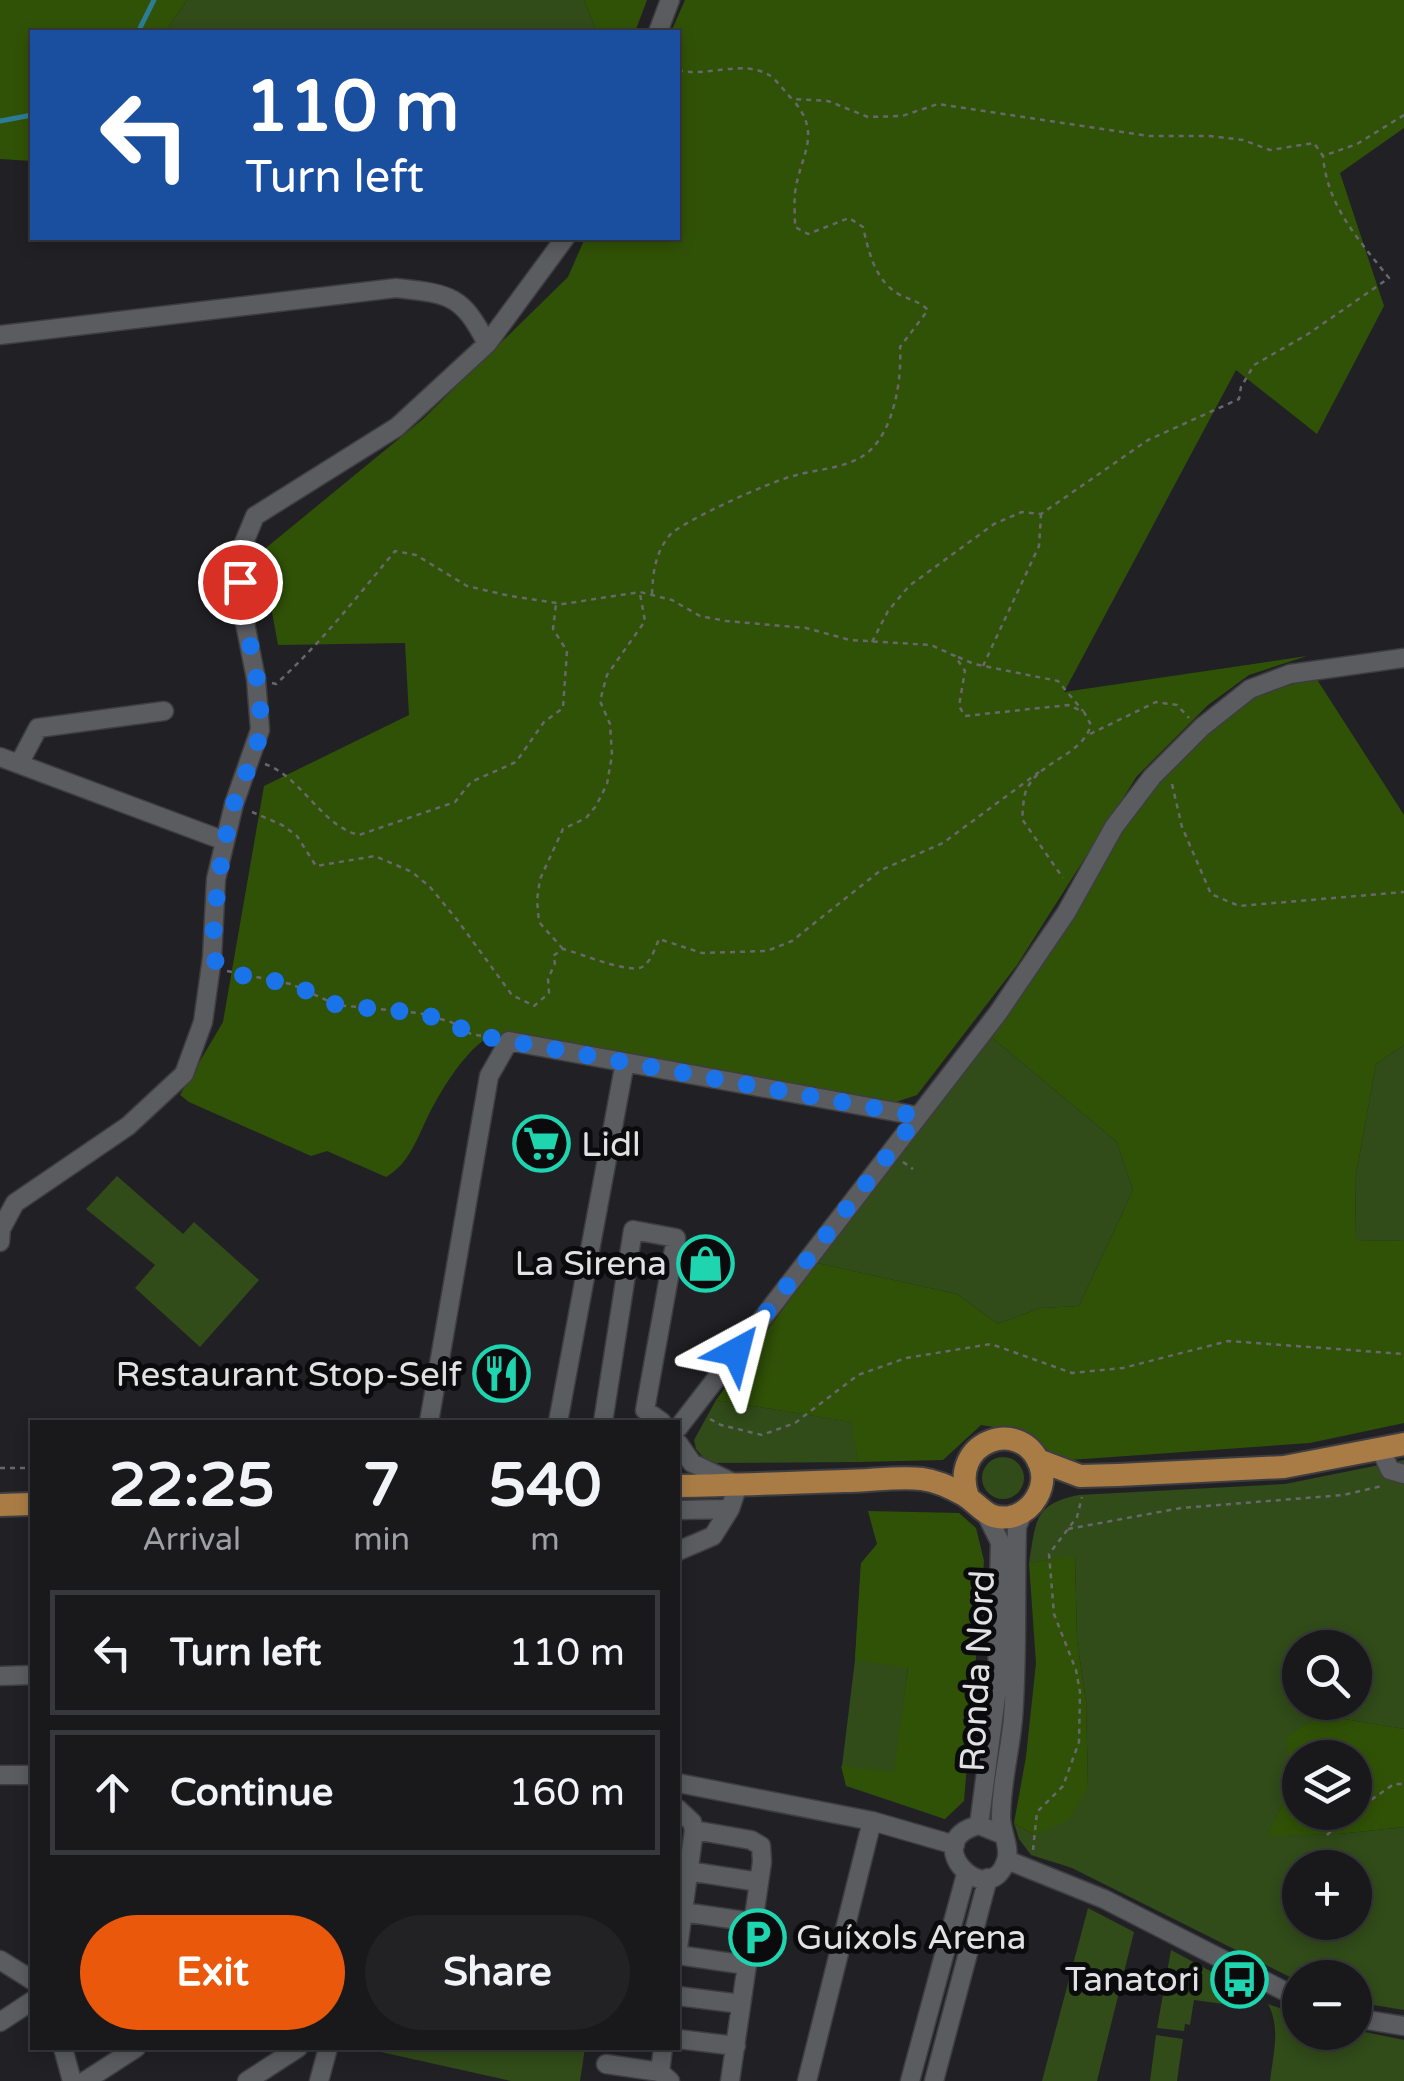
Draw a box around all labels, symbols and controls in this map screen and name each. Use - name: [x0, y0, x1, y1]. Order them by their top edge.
- text: 110 m: [245, 66, 459, 150]
- icon: left: [80, 70, 210, 200]
- text: Turn left: [245, 151, 424, 205]
- pin: [198, 540, 283, 625]
- icon: arrive: [213, 555, 268, 610]
- supermarket icon: Lidl: [512, 1114, 572, 1174]
- place label: Lidl: [581, 1124, 641, 1166]
- shop icon: La Sirena: [676, 1233, 736, 1293]
- place label: La Sirena: [514, 1243, 667, 1285]
- position arrow: [684, 1300, 788, 1404]
- restaurant icon: Restaurant Stop-Self: [471, 1344, 531, 1404]
- place label: Restaurant Stop-Self: [116, 1354, 463, 1396]
- text: 22:25: [108, 1450, 275, 1522]
- text: 7: [363, 1450, 400, 1522]
- text: 540: [488, 1450, 602, 1522]
- text: Arrival: [142, 1521, 241, 1559]
- text: min: [353, 1521, 410, 1559]
- text: m: [530, 1521, 560, 1559]
- street label: Ronda Nord: [952, 1569, 1004, 1773]
- icon: left: [85, 1625, 140, 1680]
- text: Turn left: [170, 1630, 321, 1676]
- text: 110 m: [509, 1630, 625, 1676]
- map controls: [1282, 1630, 1372, 2050]
- button: search: [1282, 1630, 1372, 1720]
- button: layers: [1282, 1740, 1372, 1830]
- icon: ahead: [85, 1765, 140, 1820]
- text: Continue: [170, 1770, 333, 1816]
- text: 160 m: [509, 1770, 625, 1816]
- button: +: [1282, 1850, 1372, 1940]
- parking icon: Guíxols Arena: [727, 1907, 787, 1967]
- button: Exit: [80, 1915, 345, 2030]
- button: Share: [365, 1915, 630, 2030]
- place label: Guíxols Arena: [796, 1917, 1026, 1959]
- bus stop icon: Tanatori: [1209, 1949, 1269, 2009]
- place label: Tanatori: [1065, 1959, 1200, 2001]
- button: −: [1282, 1960, 1372, 2050]

